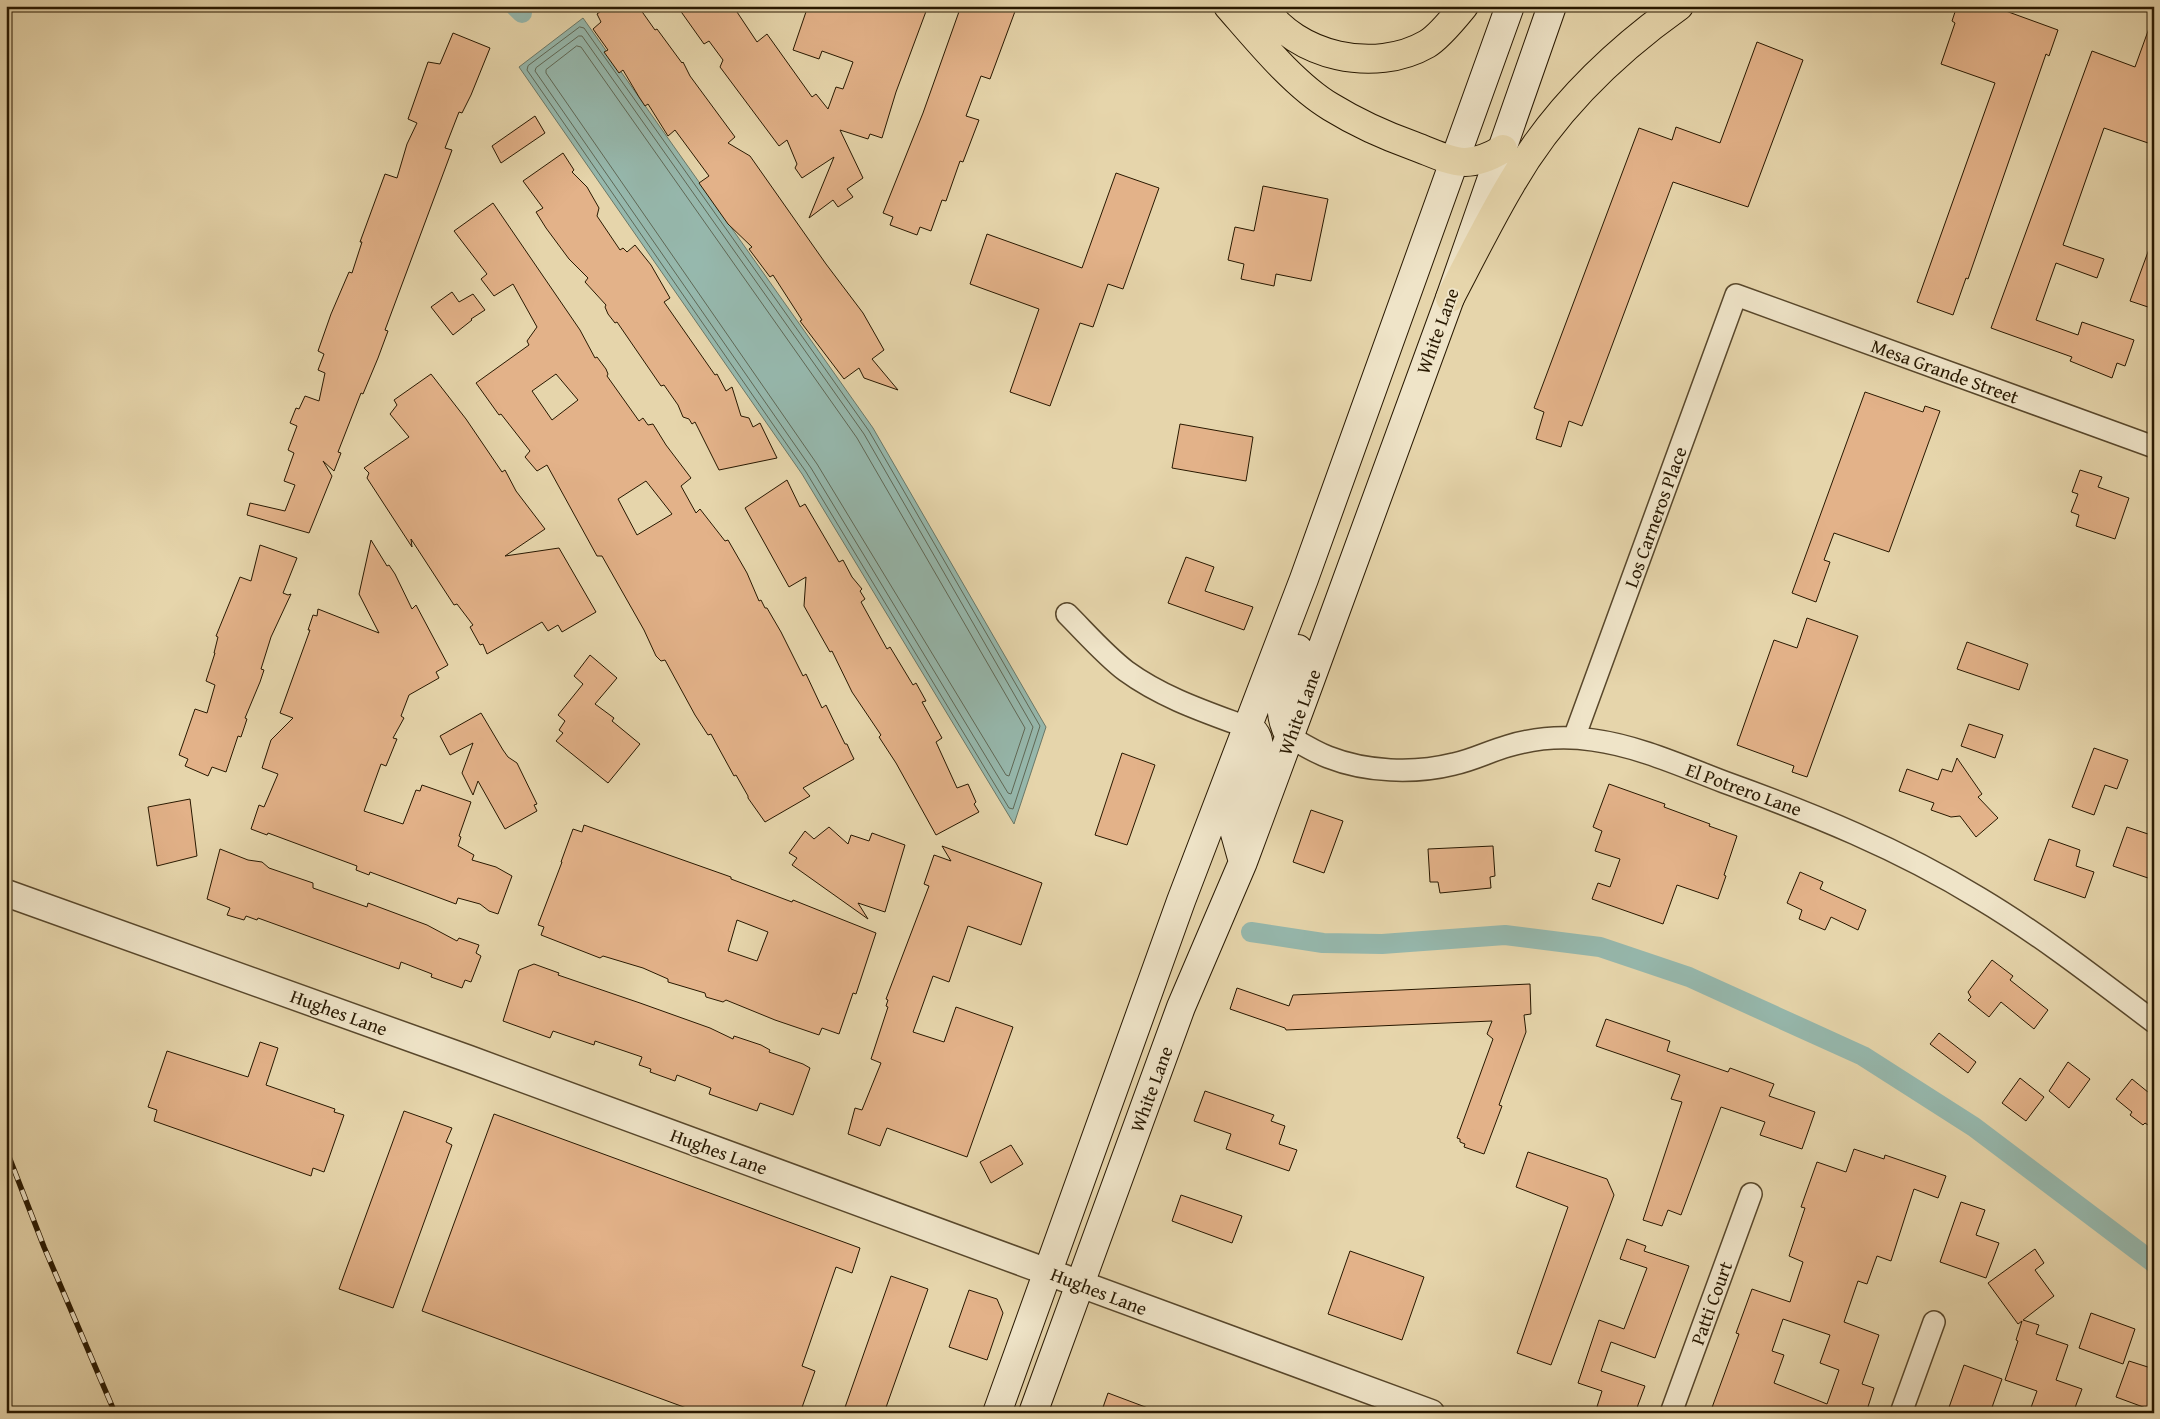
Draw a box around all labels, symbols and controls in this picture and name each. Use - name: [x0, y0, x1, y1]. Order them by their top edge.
- street label: White Lane: [1408, 284, 1466, 378]
- street label: Mesa Grande Street: [1867, 331, 2023, 411]
- street label: Los Carneros Place: [1616, 442, 1694, 591]
- street label: White Lane: [1270, 665, 1328, 759]
- street label: El Potrero Lane: [1682, 755, 1806, 823]
- street label: Hughes Lane: [287, 981, 392, 1043]
- street label: White Lane: [1122, 1042, 1180, 1136]
- street label: Hughes Lane: [667, 1120, 772, 1182]
- street label: Patti Court: [1683, 1257, 1739, 1349]
- street label: Hughes Lane: [1047, 1260, 1151, 1322]

